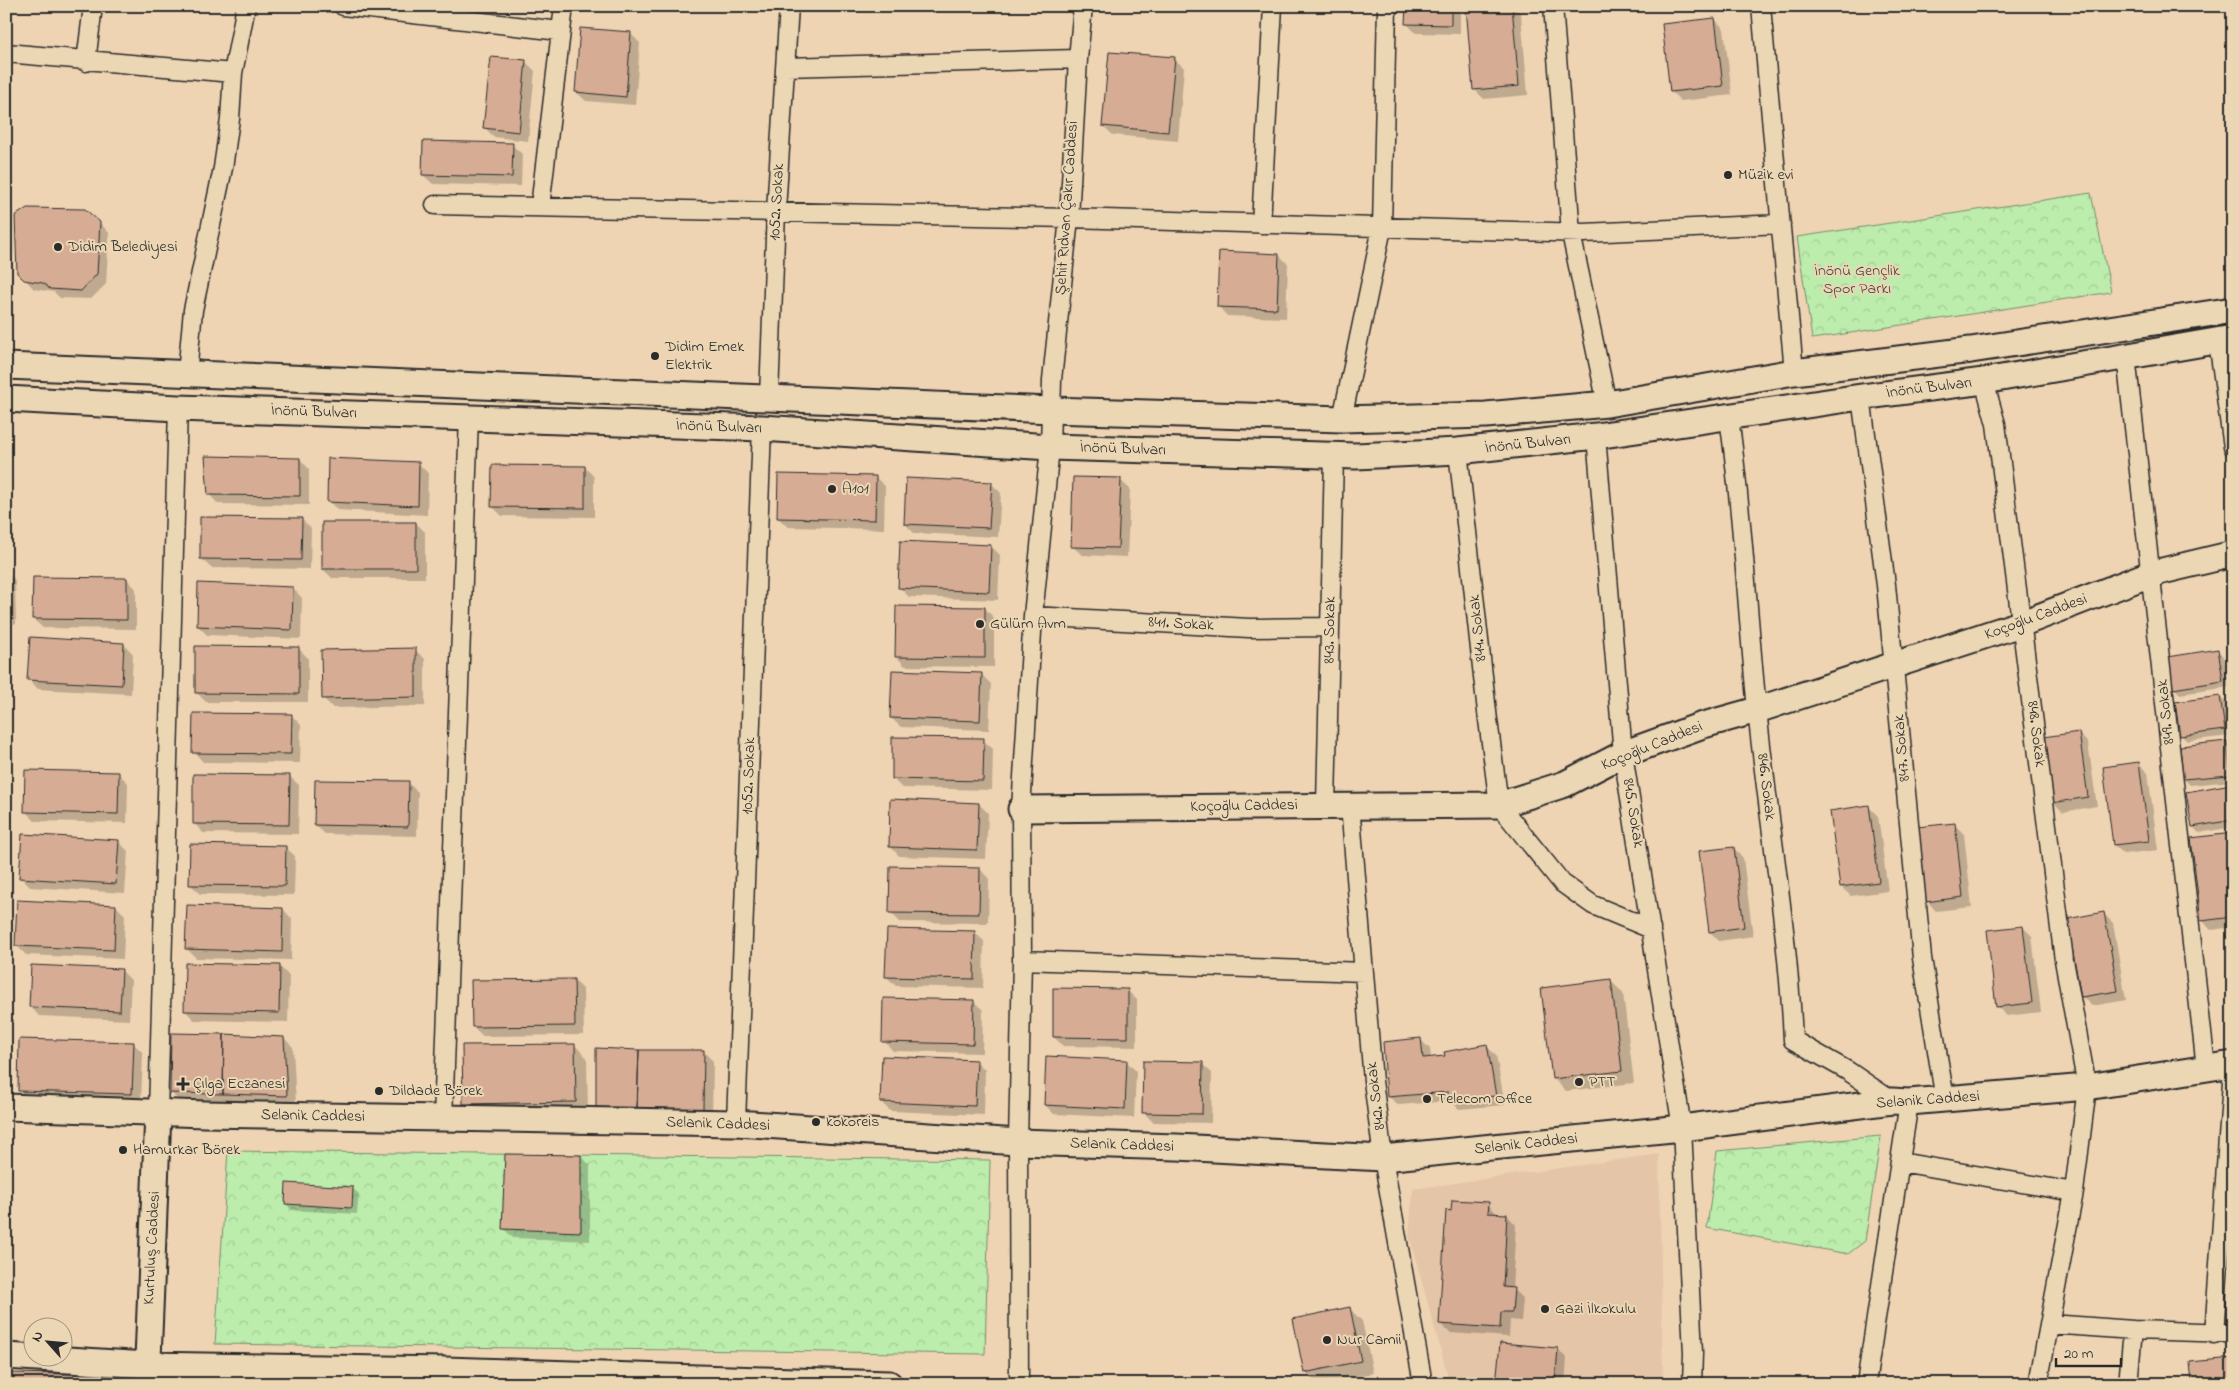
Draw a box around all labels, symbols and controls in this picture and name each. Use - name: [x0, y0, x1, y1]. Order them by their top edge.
- street label: Şehit Rıdvan Çakır Caddesi: [1049, 120, 1085, 296]
- street label: 1052. Sokak: [763, 162, 791, 241]
- place label: Müzik evi: [1738, 163, 1794, 187]
- marker: Müzik evi: [1722, 169, 1734, 181]
- place label: Didim Belediyesi: [67, 235, 178, 259]
- marker: Didim Belediyesi: [52, 241, 64, 253]
- park label: İnönü Gençlik Spor Parkı: [1814, 259, 1901, 301]
- place label: Didim Emek Elektrik: [664, 335, 745, 377]
- marker: Didim Emek Elektrik: [649, 350, 661, 362]
- street label: İnönü Bulvarı: [1885, 371, 1973, 405]
- street label: İnönü Bulvarı: [271, 399, 358, 426]
- street label: İnönü Bulvarı: [676, 414, 763, 441]
- street label: İnönü Bulvarı: [1484, 428, 1572, 460]
- street label: İnönü Bulvarı: [1080, 436, 1167, 463]
- place label: A101: [842, 477, 869, 501]
- marker: A101: [826, 483, 838, 495]
- street label: Koçoğlu Caddesi: [1981, 587, 2091, 647]
- street label: 844. Sokak: [1462, 592, 1493, 663]
- street label: 843. Sokak: [1317, 595, 1343, 664]
- street label: 841. Sokak: [1148, 610, 1215, 638]
- place label: Gülüm Avm: [990, 612, 1066, 636]
- marker: Gülüm Avm: [974, 618, 986, 630]
- street label: 849. Sokak: [2151, 677, 2181, 746]
- street label: 848. Sokak: [2020, 699, 2052, 770]
- street label: 847. Sokak: [1887, 712, 1917, 783]
- street label: Koçoğlu Caddesi: [1598, 715, 1706, 777]
- street label: 1052. Sokak: [736, 736, 762, 815]
- street label: 846. Sokak: [1750, 752, 1782, 823]
- street label: 845. Sokak: [1616, 777, 1650, 850]
- street label: Koçoğlu Caddesi: [1190, 793, 1298, 819]
- street label: 842. Sokak: [1360, 1060, 1392, 1131]
- place label: PTT: [1589, 1070, 1616, 1094]
- place label: Çılga Eczanesi: [193, 1072, 286, 1096]
- marker: PTT: [1573, 1076, 1585, 1088]
- marker: Çılga Eczanesi: [177, 1078, 189, 1090]
- place label: Dildade Börek: [388, 1079, 483, 1103]
- street label: Selanik Caddesi: [1875, 1084, 1981, 1116]
- marker: Dildade Börek: [373, 1085, 385, 1097]
- place label: Telecom Office: [1437, 1087, 1533, 1111]
- marker: Telecom Office: [1421, 1093, 1433, 1105]
- street label: Selanik Caddesi: [261, 1103, 365, 1129]
- street label: Selanik Caddesi: [666, 1110, 771, 1138]
- place label: kokoreis: [826, 1110, 879, 1134]
- marker: kokoreis: [810, 1116, 822, 1128]
- street label: Selanik Caddesi: [1473, 1127, 1579, 1161]
- street label: Selanik Caddesi: [1070, 1131, 1175, 1159]
- place label: Hamurkar Börek: [133, 1138, 241, 1162]
- marker: Hamurkar Börek: [117, 1144, 129, 1156]
- street label: Kurtuluş Caddesi: [137, 1190, 167, 1305]
- place label: Gazi İlkokulu: [1555, 1297, 1636, 1321]
- marker: Gazi İlkokulu: [1539, 1303, 1551, 1315]
- north arrow: [22, 1318, 72, 1368]
- text: N: [26, 1328, 49, 1346]
- place label: Nur Camii: [1337, 1328, 1402, 1352]
- marker: Nur Camii: [1321, 1334, 1333, 1346]
- scale bar: [2056, 1335, 2122, 1367]
- text: 20 m: [2064, 1343, 2094, 1365]

